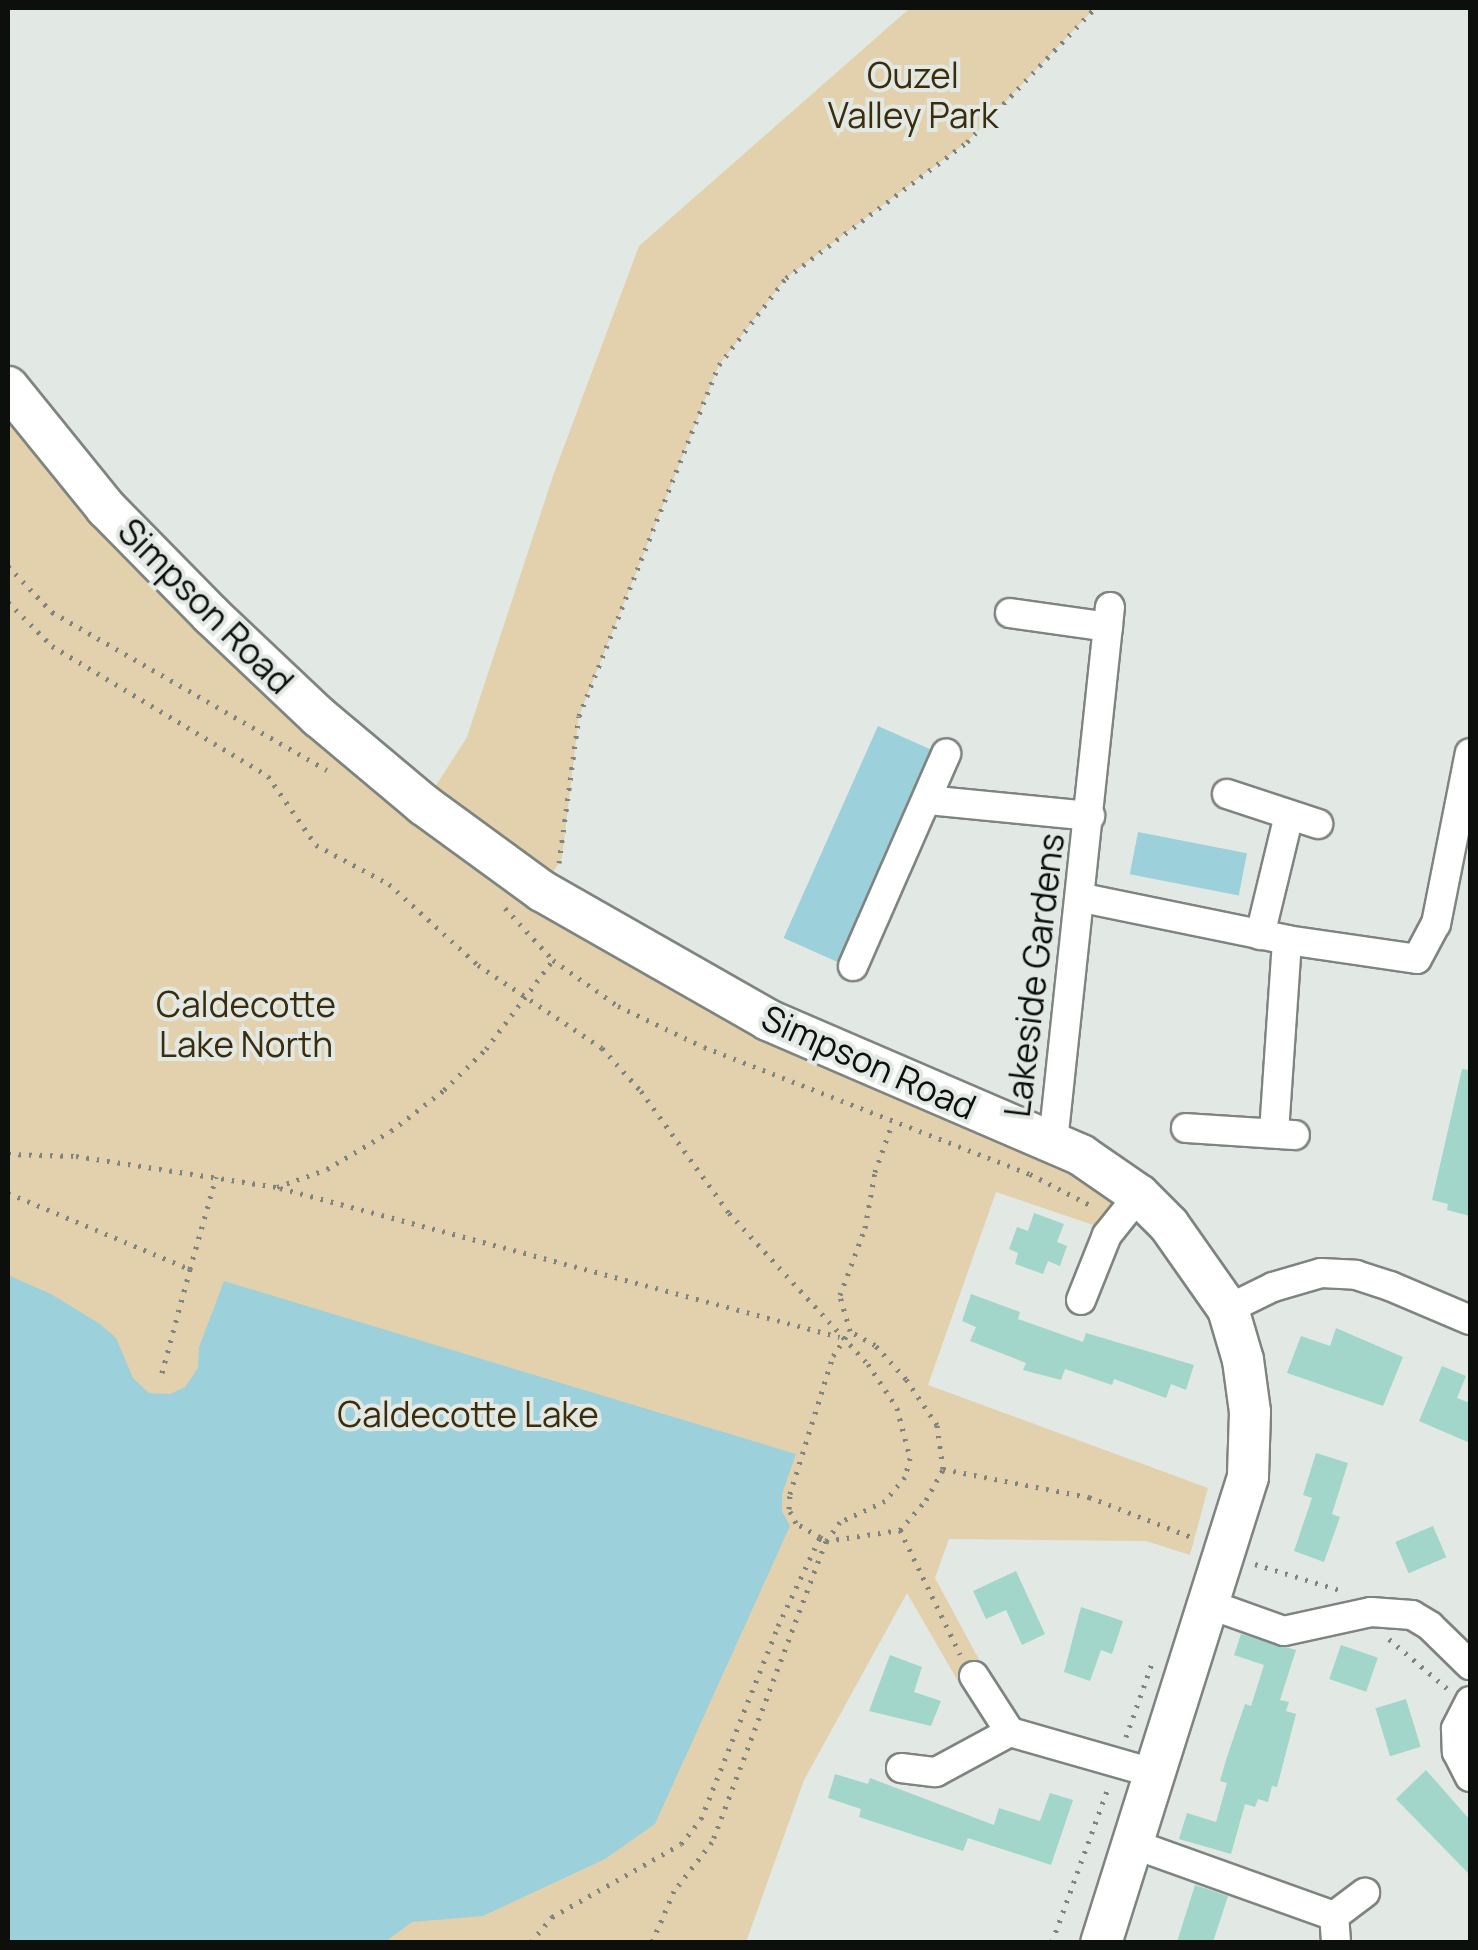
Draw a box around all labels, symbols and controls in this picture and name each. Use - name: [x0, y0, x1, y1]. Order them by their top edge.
- park label: Ouzel Valley Park: [828, 54, 998, 136]
- street label: Simpson Road: [110, 510, 302, 702]
- street label: Lakeside Gardens: [996, 831, 1072, 1119]
- park label: Caldecotte Lake North: [156, 983, 336, 1065]
- street label: Simpson Road: [755, 996, 983, 1128]
- park label: Caldecotte Lake: [337, 1393, 599, 1435]

